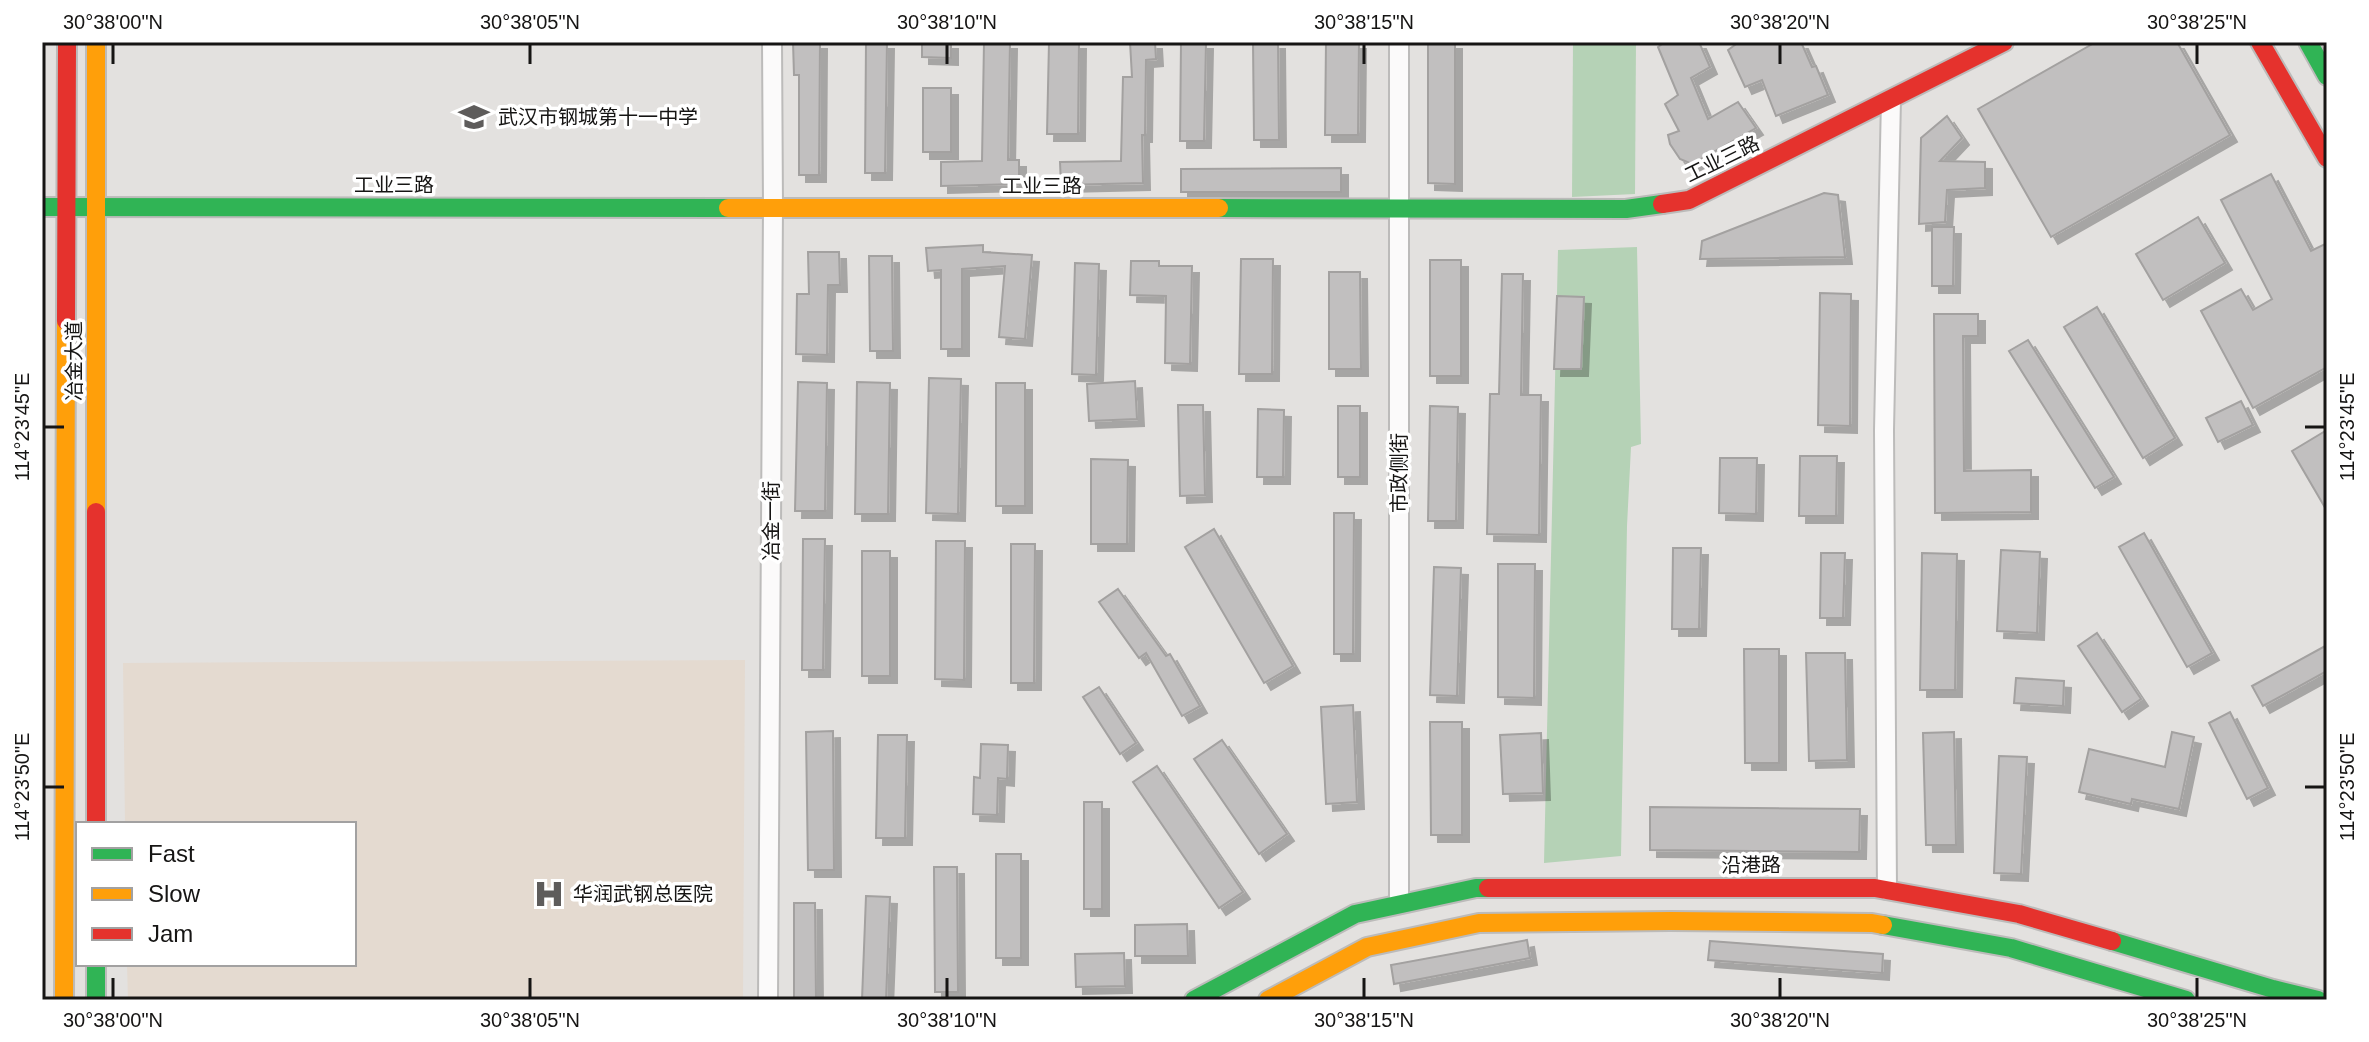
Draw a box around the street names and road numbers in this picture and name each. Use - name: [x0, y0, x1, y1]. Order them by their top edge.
- street label: 工业三路: [1681, 132, 1763, 186]
- street label: 工业三路: [354, 174, 434, 196]
- street label: 工业三路: [1002, 175, 1082, 197]
- street label: 冶金大道: [63, 321, 85, 401]
- street label: 市政侧街: [1388, 433, 1410, 513]
- street label: 冶金一街: [760, 481, 782, 561]
- street label: 沿港路: [1721, 854, 1781, 876]

